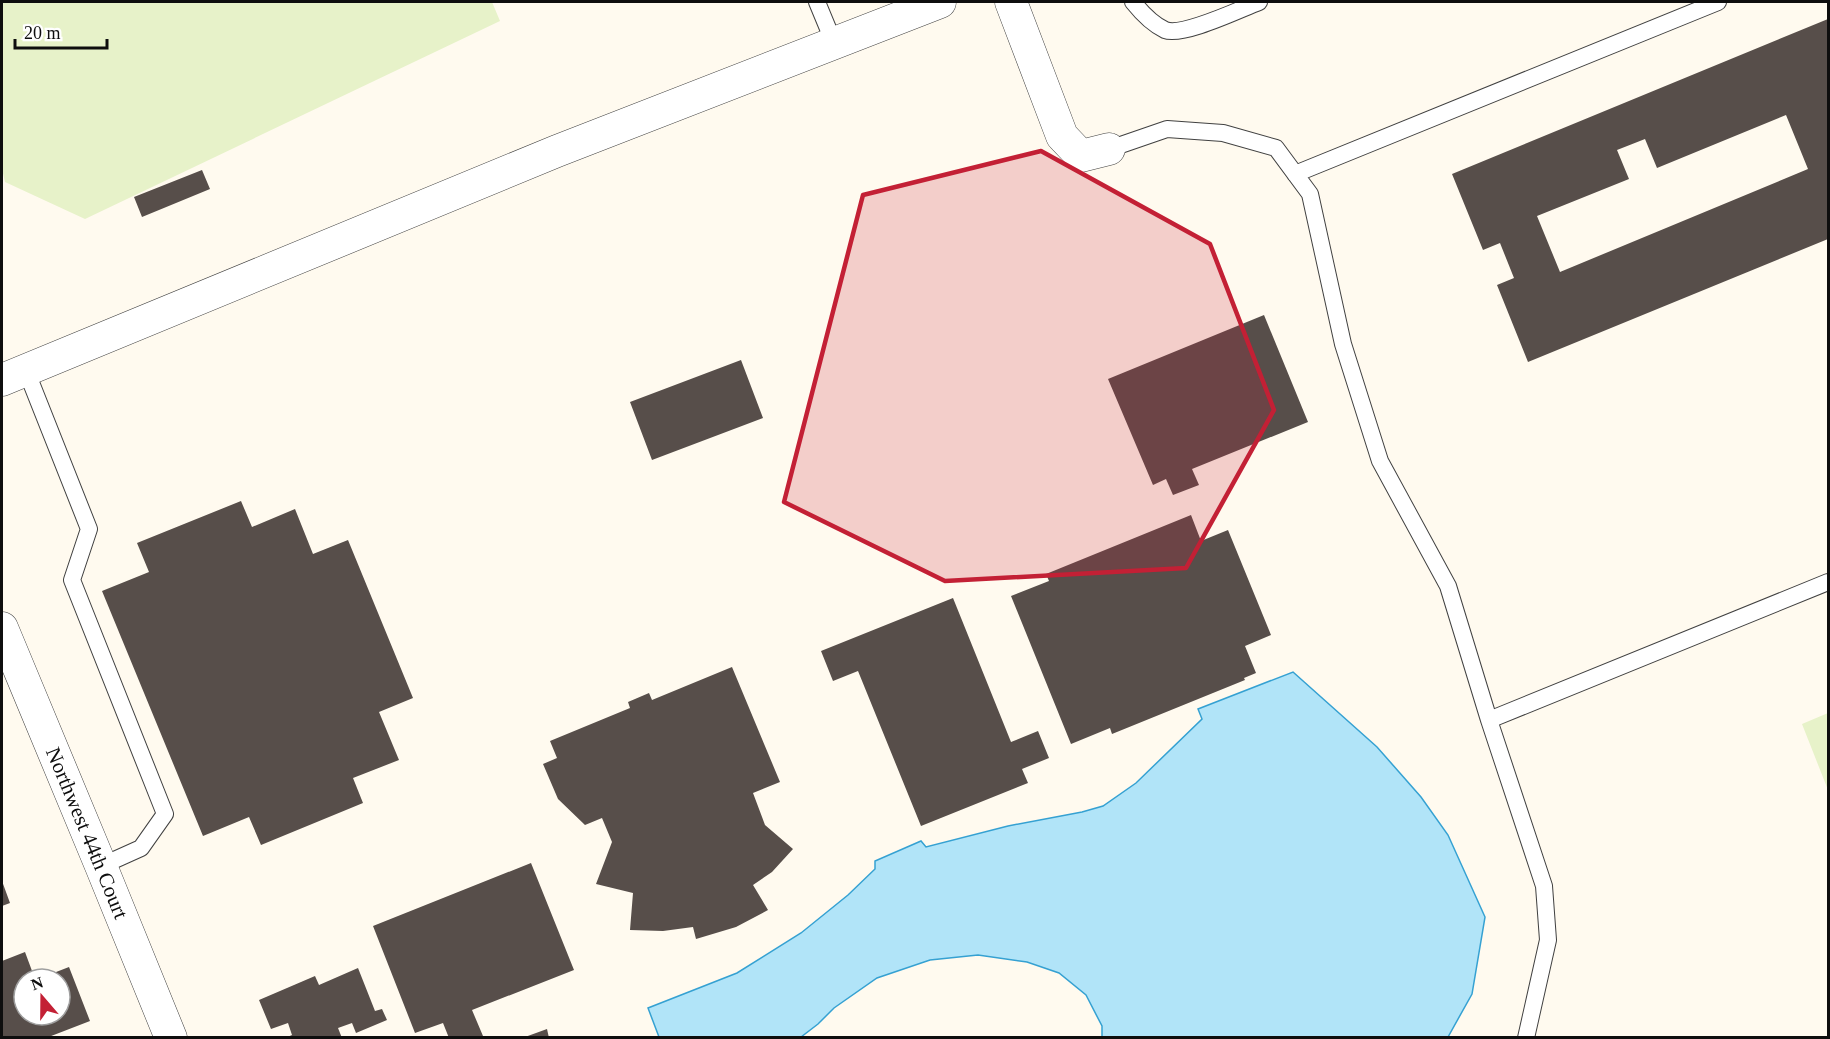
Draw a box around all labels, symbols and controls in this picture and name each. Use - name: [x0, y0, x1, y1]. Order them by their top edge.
- scale bar: [15, 12, 106, 50]
- text: 20 m: [24, 23, 61, 43]
- street label: Northwest 44th Court: [41, 744, 133, 922]
- north arrow: [12, 967, 72, 1027]
- text: N: [29, 973, 46, 993]

